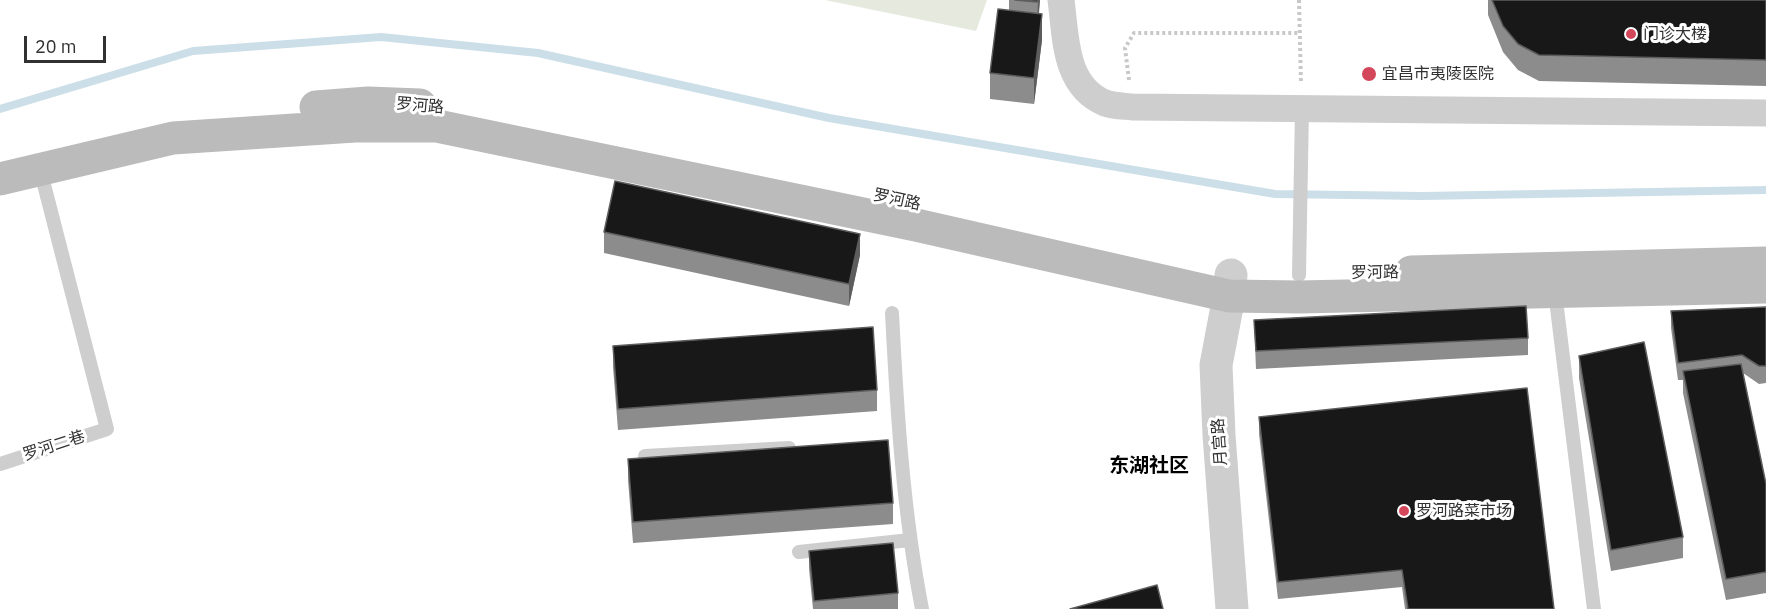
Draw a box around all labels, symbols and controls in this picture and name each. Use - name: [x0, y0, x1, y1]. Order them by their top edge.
- scale bar: [27, 24, 110, 62]
- place label: 门诊大楼: [1643, 24, 1707, 44]
- marker: 门诊大楼: [1624, 27, 1638, 41]
- text: 20 m: [35, 35, 77, 58]
- place label: 宜昌市夷陵医院: [1382, 64, 1494, 84]
- marker: 宜昌市夷陵医院: [1360, 65, 1378, 83]
- street label: 罗河路: [395, 94, 445, 118]
- street label: 罗河路: [872, 186, 922, 214]
- street label: 罗河路: [1351, 263, 1399, 283]
- street label: 月宫路: [1209, 417, 1231, 467]
- street label: 罗河二巷: [21, 427, 87, 465]
- district label: 东湖社区: [1109, 454, 1189, 478]
- place label: 罗河路菜市场: [1416, 501, 1512, 521]
- marker: 罗河路菜市场: [1397, 504, 1411, 518]

